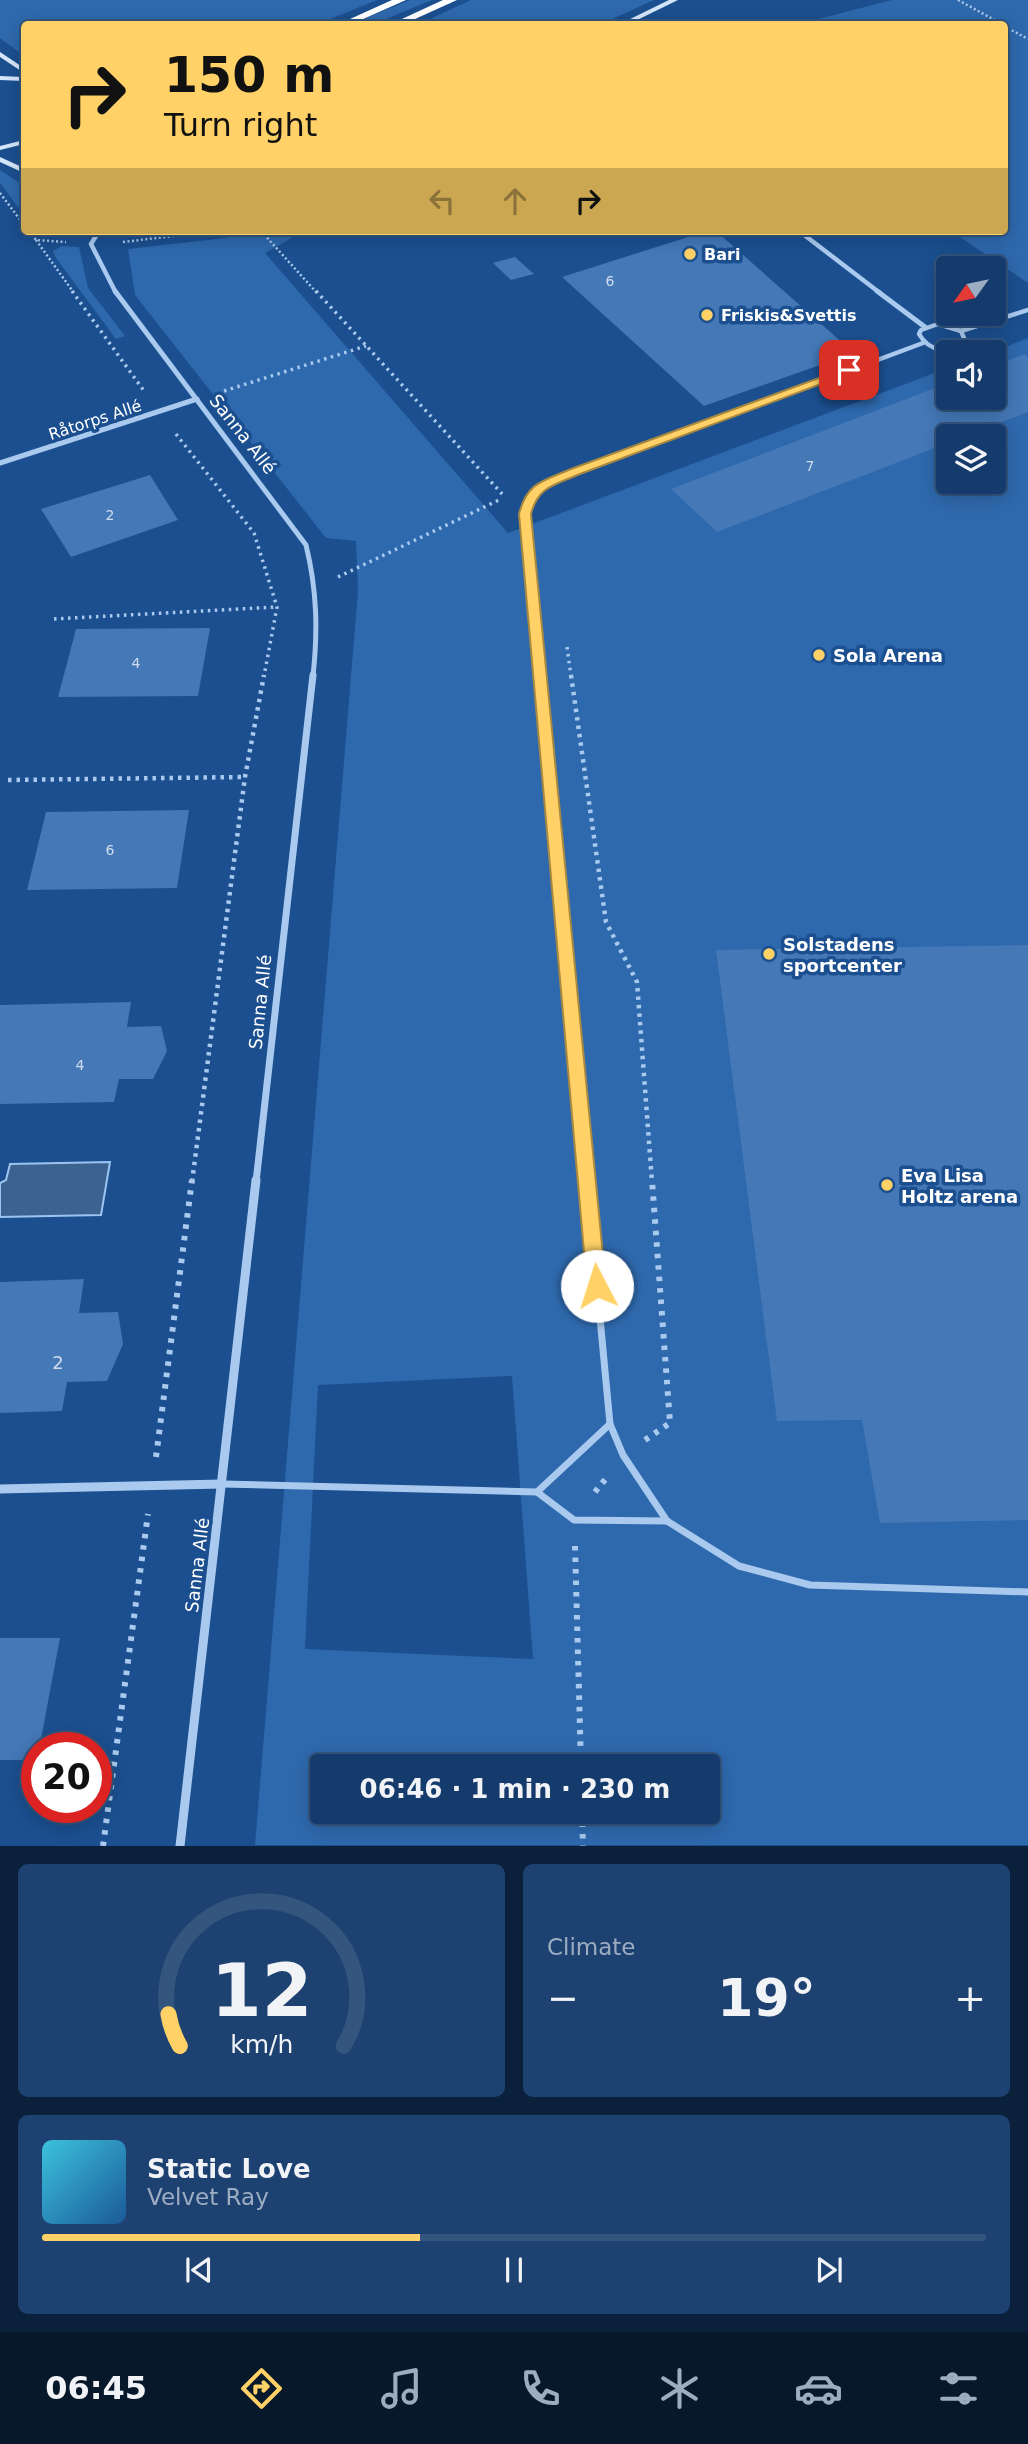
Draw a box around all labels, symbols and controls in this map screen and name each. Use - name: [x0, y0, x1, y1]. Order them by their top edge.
- text: 150 m: [164, 47, 334, 104]
- icon: right: [49, 49, 140, 140]
- text: Turn right: [164, 106, 317, 144]
- icon: left: [423, 182, 461, 220]
- icon: ahead: [496, 182, 534, 220]
- icon: right: [569, 182, 607, 220]
- place label: Bari: [704, 245, 740, 264]
- marker: Bari: [682, 246, 698, 262]
- north arrow: [936, 256, 1006, 326]
- map controls: [936, 256, 1006, 494]
- house number: 6: [606, 273, 615, 289]
- place label: Friskis&Svettis: [721, 306, 857, 325]
- marker: Friskis&Svettis: [699, 307, 715, 323]
- pin: [819, 340, 879, 400]
- button: sound: [936, 340, 1006, 410]
- icon: arrive: [830, 351, 868, 389]
- street label: Sanna Allé: [205, 390, 281, 478]
- street label: Råtorps Allé: [46, 396, 144, 444]
- button: layers: [936, 424, 1006, 494]
- house number: 7: [806, 458, 814, 474]
- house number: 2: [106, 507, 114, 523]
- place label: Sola Arena: [833, 645, 943, 666]
- marker: Sola Arena: [811, 647, 827, 663]
- house number: 4: [132, 655, 141, 671]
- house number: 6: [106, 842, 115, 858]
- place label: Solstadens sportcenter: [783, 934, 902, 976]
- marker: Solstadens sportcenter: [761, 946, 777, 962]
- street label: Sanna Allé: [245, 953, 275, 1051]
- house number: 4: [76, 1057, 85, 1073]
- place label: Eva Lisa Holtz arena: [901, 1165, 1018, 1207]
- marker: Eva Lisa Holtz arena: [879, 1177, 895, 1193]
- position arrow: [560, 1249, 634, 1323]
- house number: 2: [52, 1352, 64, 1373]
- street label: Sanna Allé: [181, 1516, 213, 1614]
- speed limit sign: 20: [21, 1732, 112, 1823]
- text: 06:46 · 1 min · 230 m: [360, 1774, 670, 1804]
- text: Climate: [547, 1934, 636, 1960]
- text: 12: [211, 1949, 312, 2034]
- text: 19°: [717, 1968, 816, 2028]
- text: −: [547, 1976, 579, 2020]
- text: +: [954, 1976, 986, 2020]
- text: km/h: [230, 2030, 293, 2059]
- text: Static Love: [147, 2154, 311, 2184]
- text: Velvet Ray: [147, 2184, 269, 2210]
- icon: previous: [180, 2251, 218, 2289]
- icon: pause: [495, 2251, 533, 2289]
- icon: next: [810, 2251, 848, 2289]
- icon: directions: [237, 2364, 286, 2413]
- icon: music: [377, 2364, 426, 2413]
- icon: phone: [516, 2364, 565, 2413]
- icon: climate: [655, 2364, 704, 2413]
- icon: car: [794, 2364, 843, 2413]
- icon: filters: [934, 2364, 983, 2413]
- text: 06:45: [45, 2369, 147, 2407]

